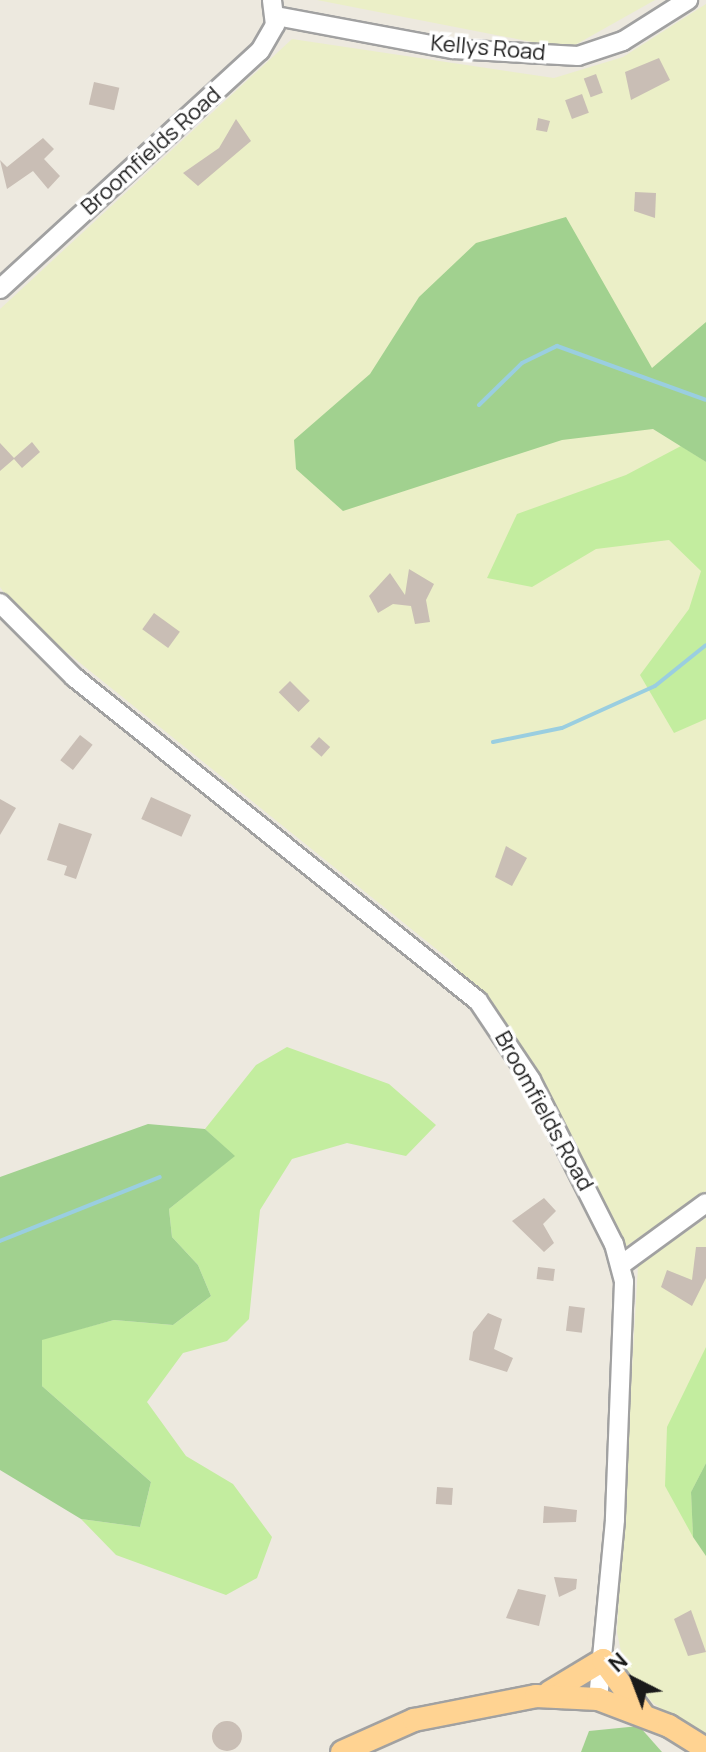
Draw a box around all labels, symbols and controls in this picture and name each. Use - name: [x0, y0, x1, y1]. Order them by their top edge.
- street label: Kellys Road: [430, 30, 546, 66]
- street label: Broomfields Road: [76, 82, 226, 220]
- street label: Broomfields Road: [489, 1027, 599, 1195]
- north arrow: [594, 1640, 674, 1720]
- text: N: [602, 1646, 634, 1679]

